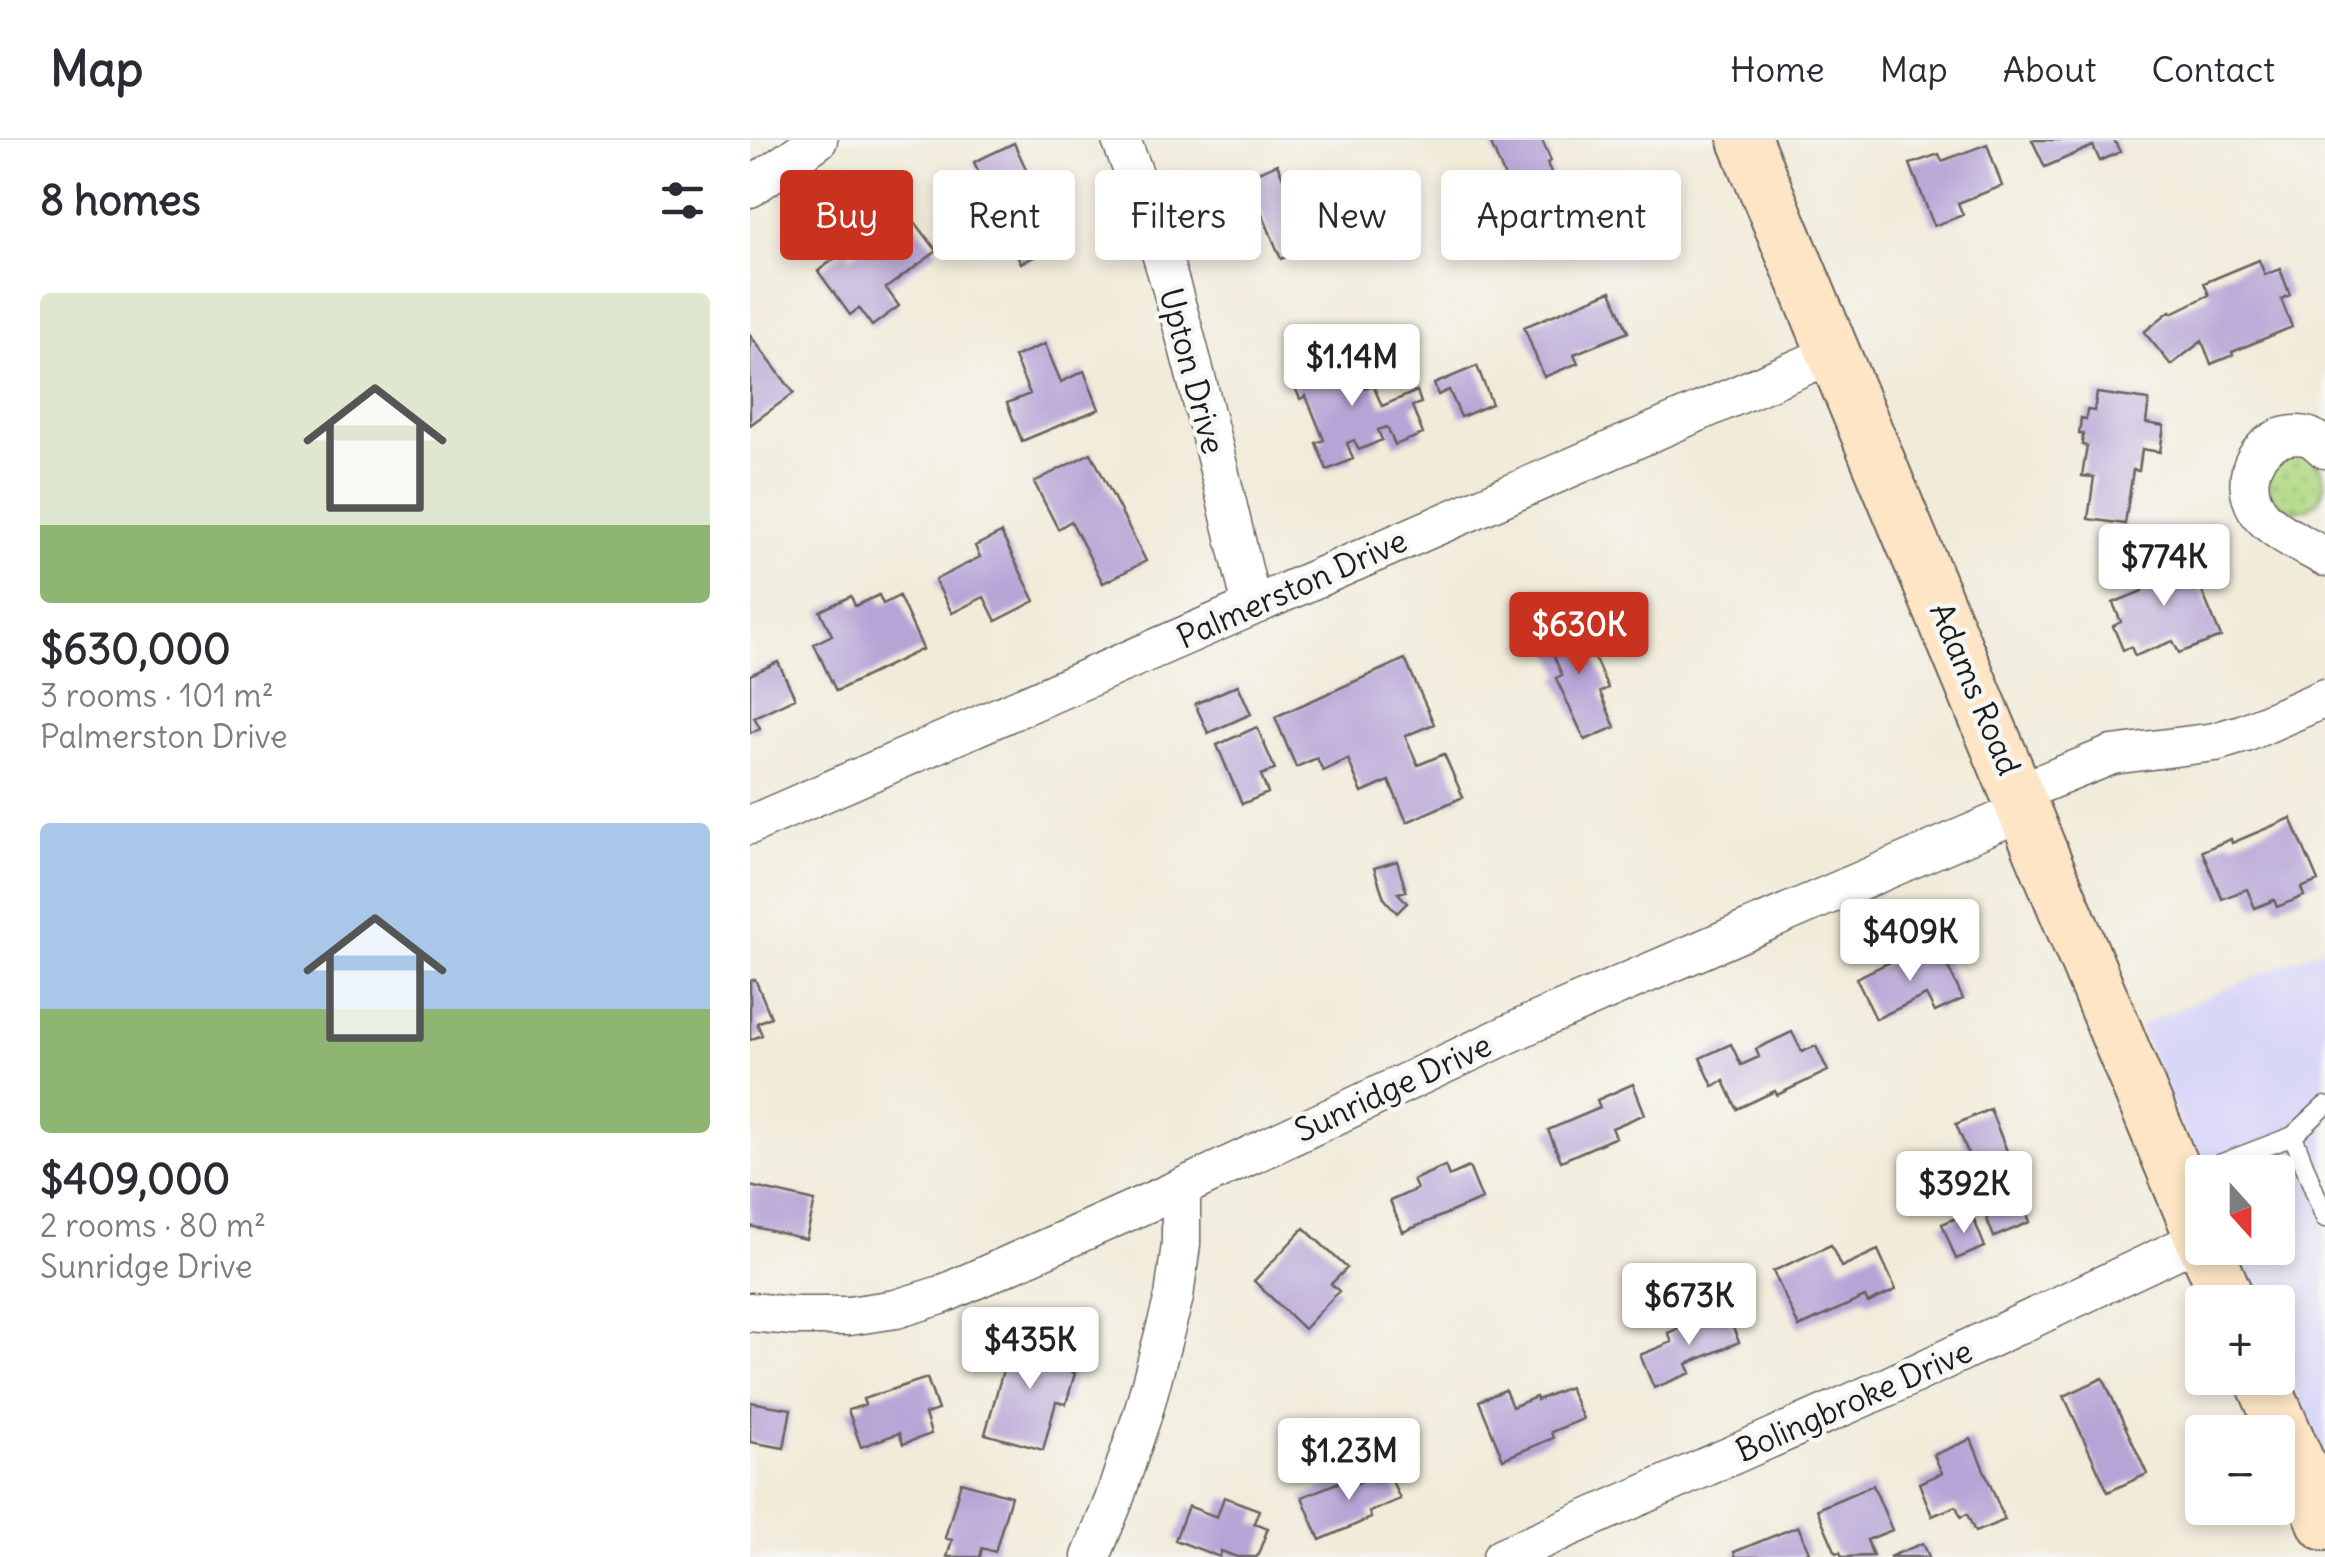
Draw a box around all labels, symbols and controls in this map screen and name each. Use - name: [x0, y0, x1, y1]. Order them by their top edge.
- text: Map: [50, 39, 143, 99]
- text: Home: [1730, 47, 1825, 91]
- text: Map: [1880, 47, 1948, 91]
- text: About: [2003, 47, 2096, 91]
- text: Contact: [2151, 47, 2275, 91]
- chip: Buy: [780, 170, 913, 260]
- chip: Rent: [933, 170, 1075, 260]
- chip: Filters: [1095, 170, 1261, 260]
- chip: New: [1281, 170, 1421, 260]
- chip: Apartment: [1441, 170, 1681, 260]
- icon: filters: [655, 173, 710, 228]
- text: 8 homes: [40, 174, 201, 226]
- street label: Upton Drive: [1151, 283, 1234, 458]
- pin: $1.14M: [1271, 324, 1433, 409]
- text: $1.14M: [1306, 336, 1398, 377]
- icon: home: [285, 358, 465, 538]
- street label: Palmerston Drive: [1170, 519, 1413, 658]
- pin: $774K: [2094, 524, 2234, 609]
- text: $774K: [2121, 536, 2207, 577]
- pin: $630K: [1509, 592, 1649, 677]
- street label: Adams Road: [1921, 597, 2030, 781]
- text: $630K: [1531, 604, 1627, 645]
- text: $630,000: [40, 623, 231, 675]
- text: 3 rooms · 101 m²: [40, 675, 274, 716]
- text: Palmerston Drive: [40, 716, 287, 757]
- icon: home: [285, 888, 465, 1068]
- pin: $409K: [1840, 899, 1980, 984]
- text: $409K: [1862, 911, 1958, 952]
- street label: Sunridge Drive: [1288, 1024, 1498, 1151]
- pin: $392K: [1894, 1151, 2034, 1236]
- text: $409,000: [40, 1153, 230, 1205]
- north arrow: [2185, 1155, 2295, 1265]
- map controls: [2185, 1155, 2295, 1525]
- text: $392K: [1918, 1163, 2010, 1204]
- text: 2 rooms · 80 m²: [40, 1205, 266, 1246]
- text: Sunridge Drive: [40, 1246, 252, 1287]
- pin: $673K: [1619, 1263, 1759, 1348]
- text: $673K: [1644, 1275, 1734, 1316]
- button: +: [2185, 1285, 2295, 1395]
- pin: $435K: [960, 1307, 1100, 1392]
- text: $435K: [984, 1319, 1076, 1360]
- street label: Bolingbroke Drive: [1729, 1330, 1978, 1471]
- button: −: [2185, 1415, 2295, 1525]
- pin: $1.23M: [1268, 1418, 1430, 1503]
- text: $1.23M: [1300, 1430, 1398, 1471]

